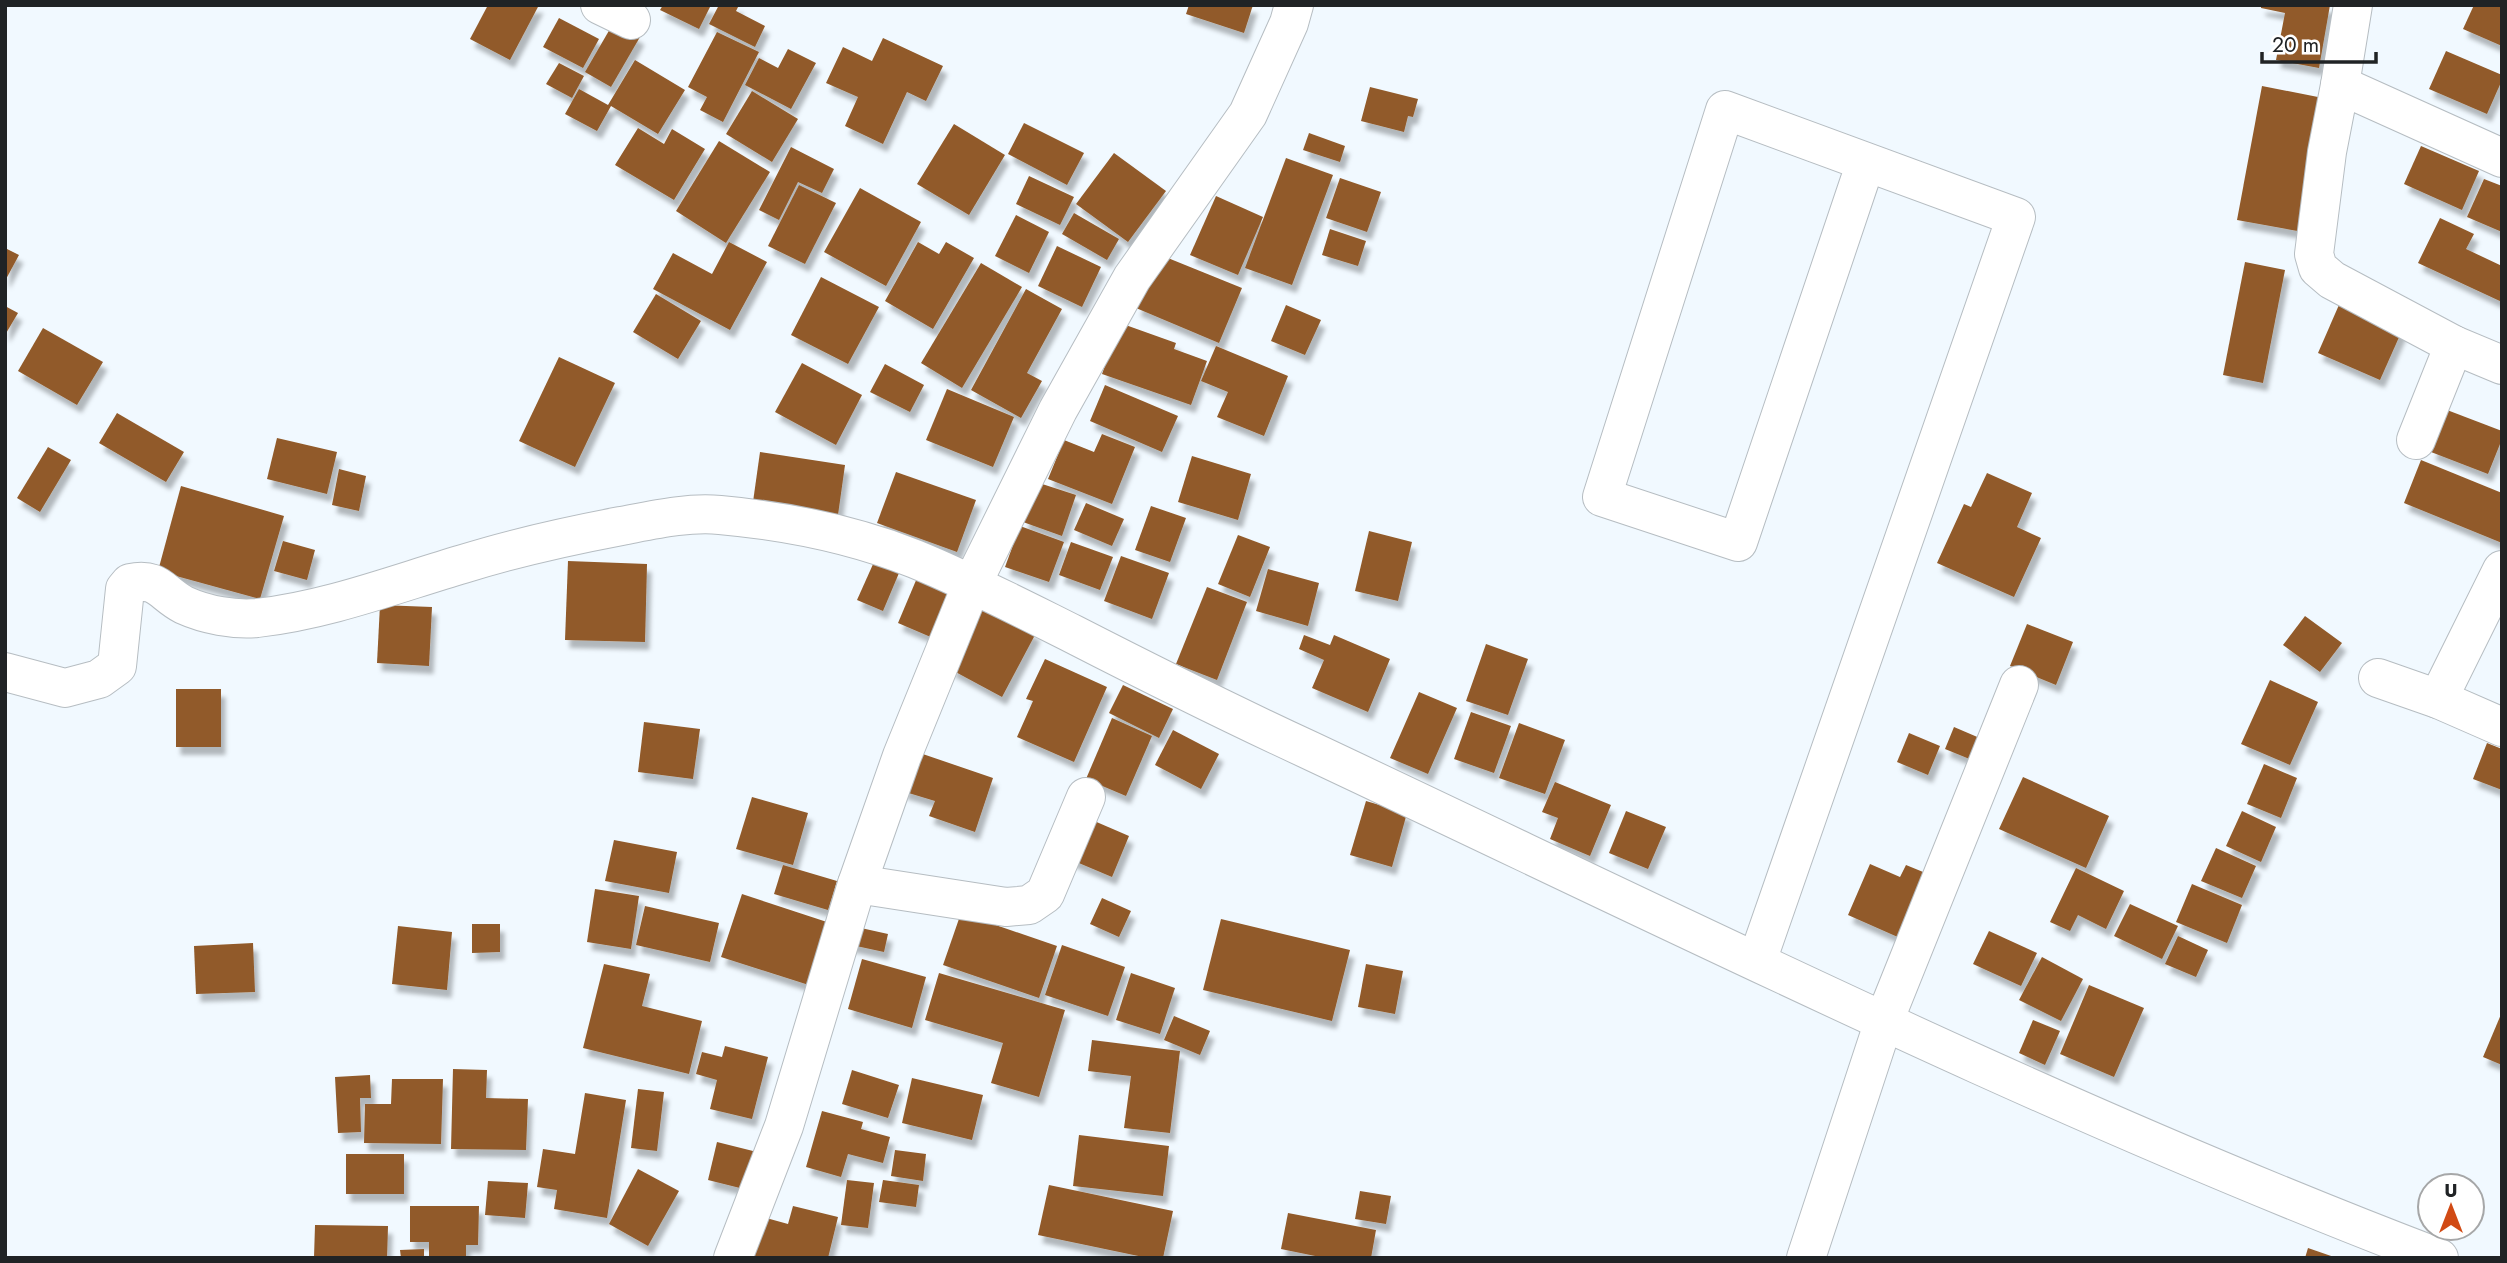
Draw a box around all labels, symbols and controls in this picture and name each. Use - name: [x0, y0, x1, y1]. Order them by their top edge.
- scale bar: [2262, 21, 2376, 65]
- text: 20 m: [2272, 30, 2319, 60]
- north arrow: [2416, 1172, 2486, 1242]
- text: U: [2444, 1177, 2458, 1204]

